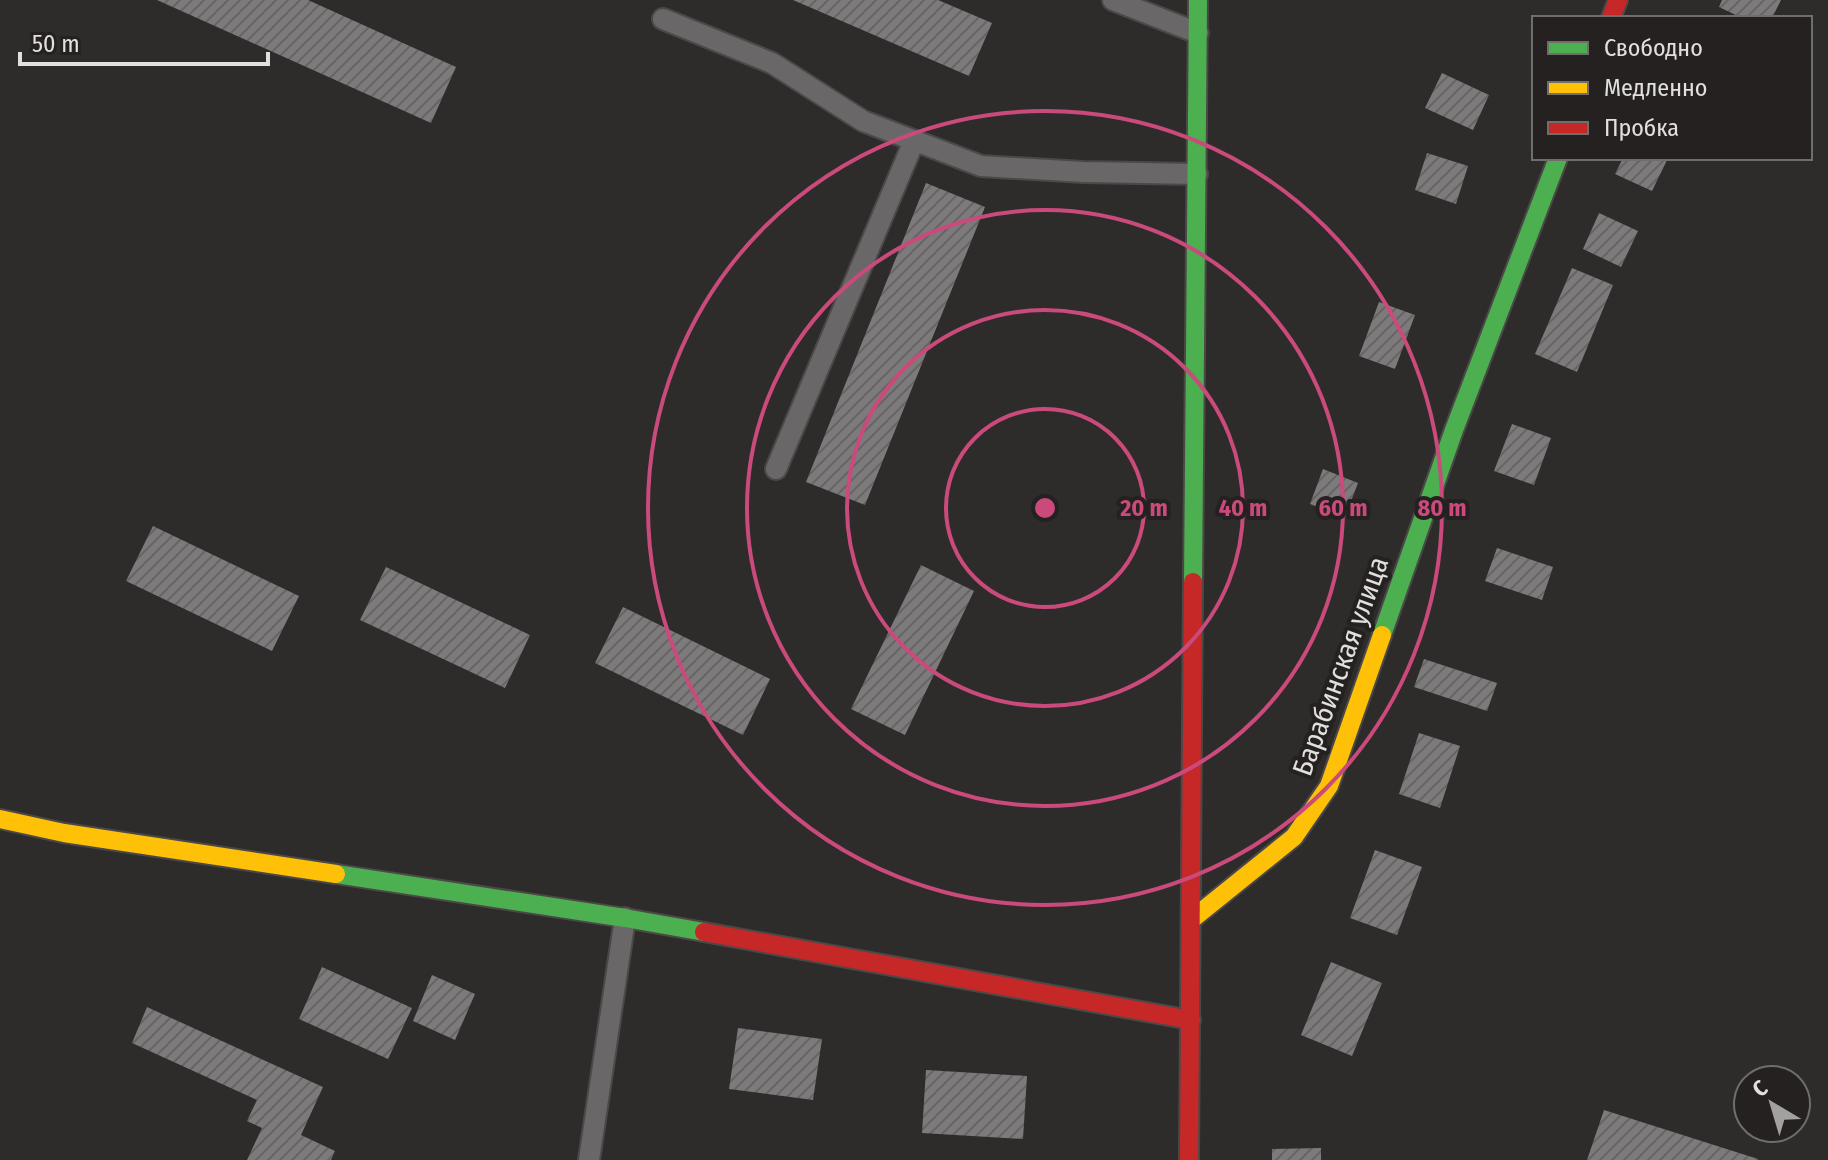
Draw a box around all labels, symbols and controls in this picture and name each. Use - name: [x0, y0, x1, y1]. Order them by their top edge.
- scale bar: [20, 16, 268, 66]
- legend: [1532, 16, 1812, 160]
- text: 50 m: [32, 30, 80, 58]
- text: Свободно: [1604, 34, 1703, 62]
- text: Медленно: [1604, 74, 1707, 102]
- text: Пробка: [1604, 114, 1679, 142]
- centre of rings: [1031, 494, 1059, 522]
- text: 20 m: [1119, 494, 1168, 522]
- text: 40 m: [1219, 494, 1267, 522]
- text: 60 m: [1319, 494, 1367, 522]
- text: 80 m: [1417, 494, 1467, 522]
- street label: Барабинская улица: [1286, 552, 1395, 780]
- north arrow: [1732, 1064, 1812, 1144]
- text: С: [1747, 1074, 1773, 1103]

